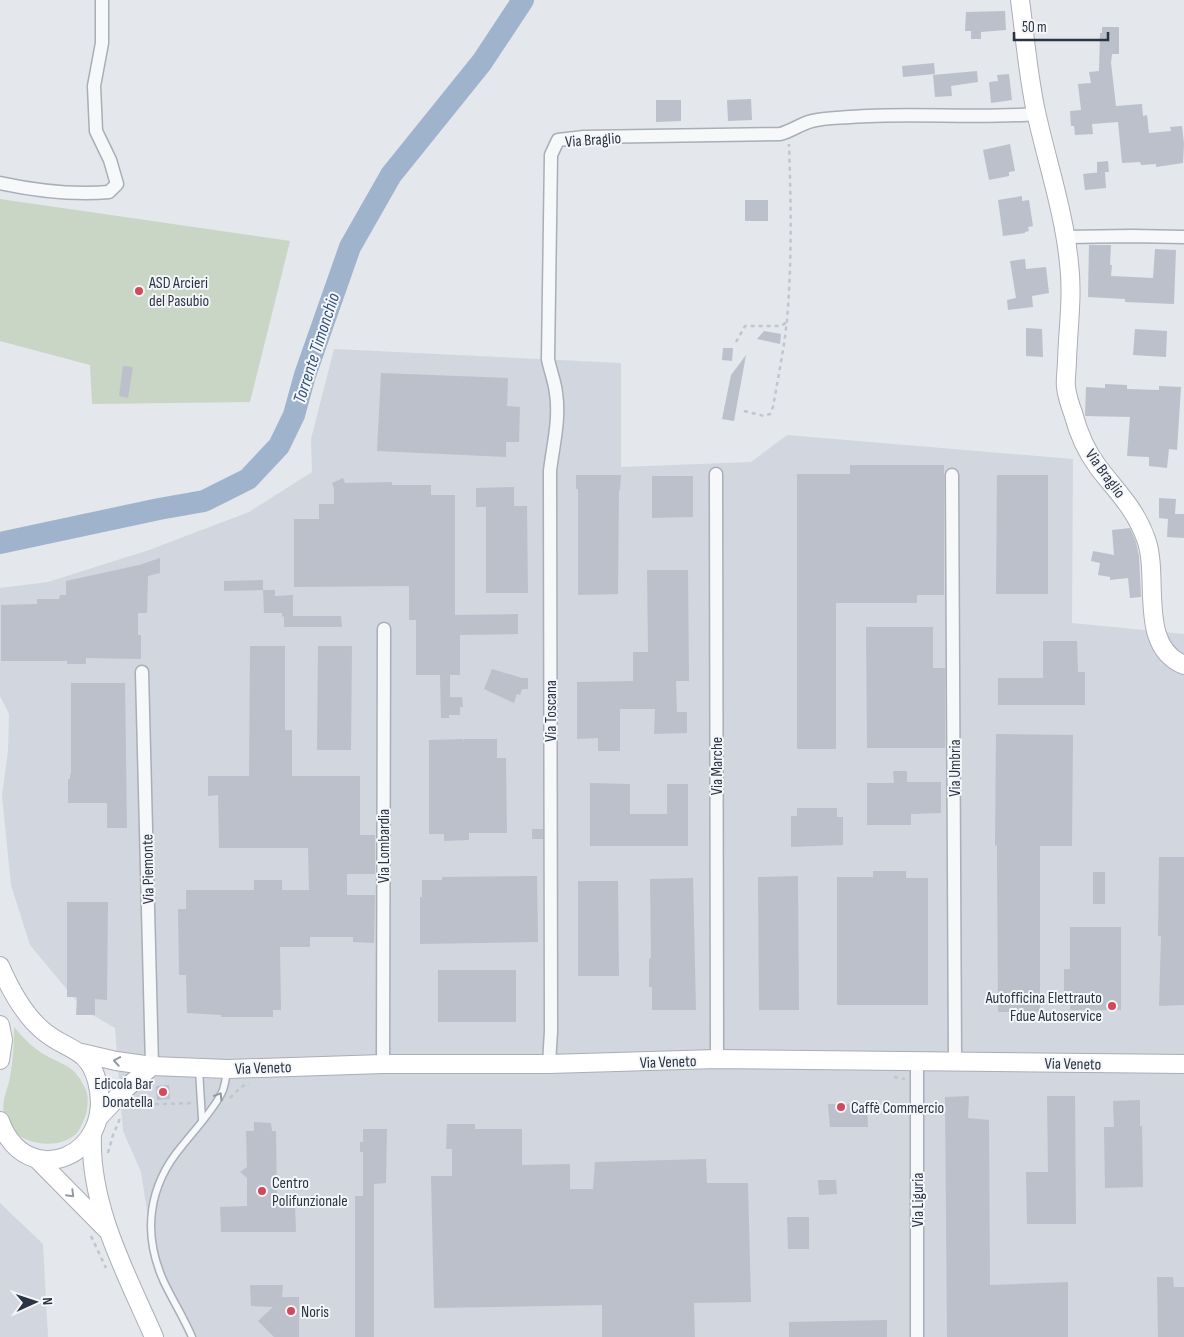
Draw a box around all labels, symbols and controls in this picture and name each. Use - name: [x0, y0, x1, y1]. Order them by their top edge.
- scale bar: [1014, 10, 1108, 42]
- text: 50 m: [1022, 18, 1047, 37]
- street label: Via Braglio: [565, 129, 622, 152]
- place label: ASD Arcieri del Pasubio: [148, 274, 209, 311]
- marker: ASD Arcieri del Pasubio: [133, 285, 145, 297]
- water label: Torrente Timonchio: [289, 290, 344, 406]
- street label: Via Braglio: [1081, 446, 1129, 502]
- street label: Via Toscana: [542, 680, 561, 742]
- street label: Via Marche: [708, 737, 727, 795]
- street label: Via Umbria: [946, 739, 965, 797]
- street label: Via Lombardia: [375, 809, 394, 883]
- street label: Via Piemonte: [138, 834, 159, 904]
- place label: Autofficina Elettrauto Fdue Autoservice: [985, 989, 1102, 1026]
- marker: Autofficina Elettrauto Fdue Autoservice: [1106, 1000, 1118, 1012]
- street label: Via Veneto: [639, 1052, 697, 1073]
- street label: Via Veneto: [1044, 1055, 1101, 1074]
- one-way arrow: [112, 1056, 121, 1066]
- street label: Via Veneto: [234, 1058, 292, 1079]
- place label: Edicola Bar Donatella: [94, 1075, 153, 1112]
- marker: Edicola Bar Donatella: [157, 1086, 169, 1098]
- one-way arrow: [212, 1093, 222, 1102]
- place label: Caffè Commercio: [851, 1099, 944, 1118]
- marker: Caffè Commercio: [835, 1101, 847, 1113]
- street label: Via Liguria: [909, 1173, 928, 1227]
- place label: Centro Polifunzionale: [272, 1174, 348, 1211]
- marker: Centro Polifunzionale: [256, 1185, 268, 1197]
- one-way arrow: [65, 1188, 74, 1197]
- north arrow: [10, 1277, 60, 1327]
- text: N: [39, 1297, 56, 1306]
- place label: Noris: [301, 1303, 329, 1322]
- marker: Noris: [285, 1305, 297, 1317]

